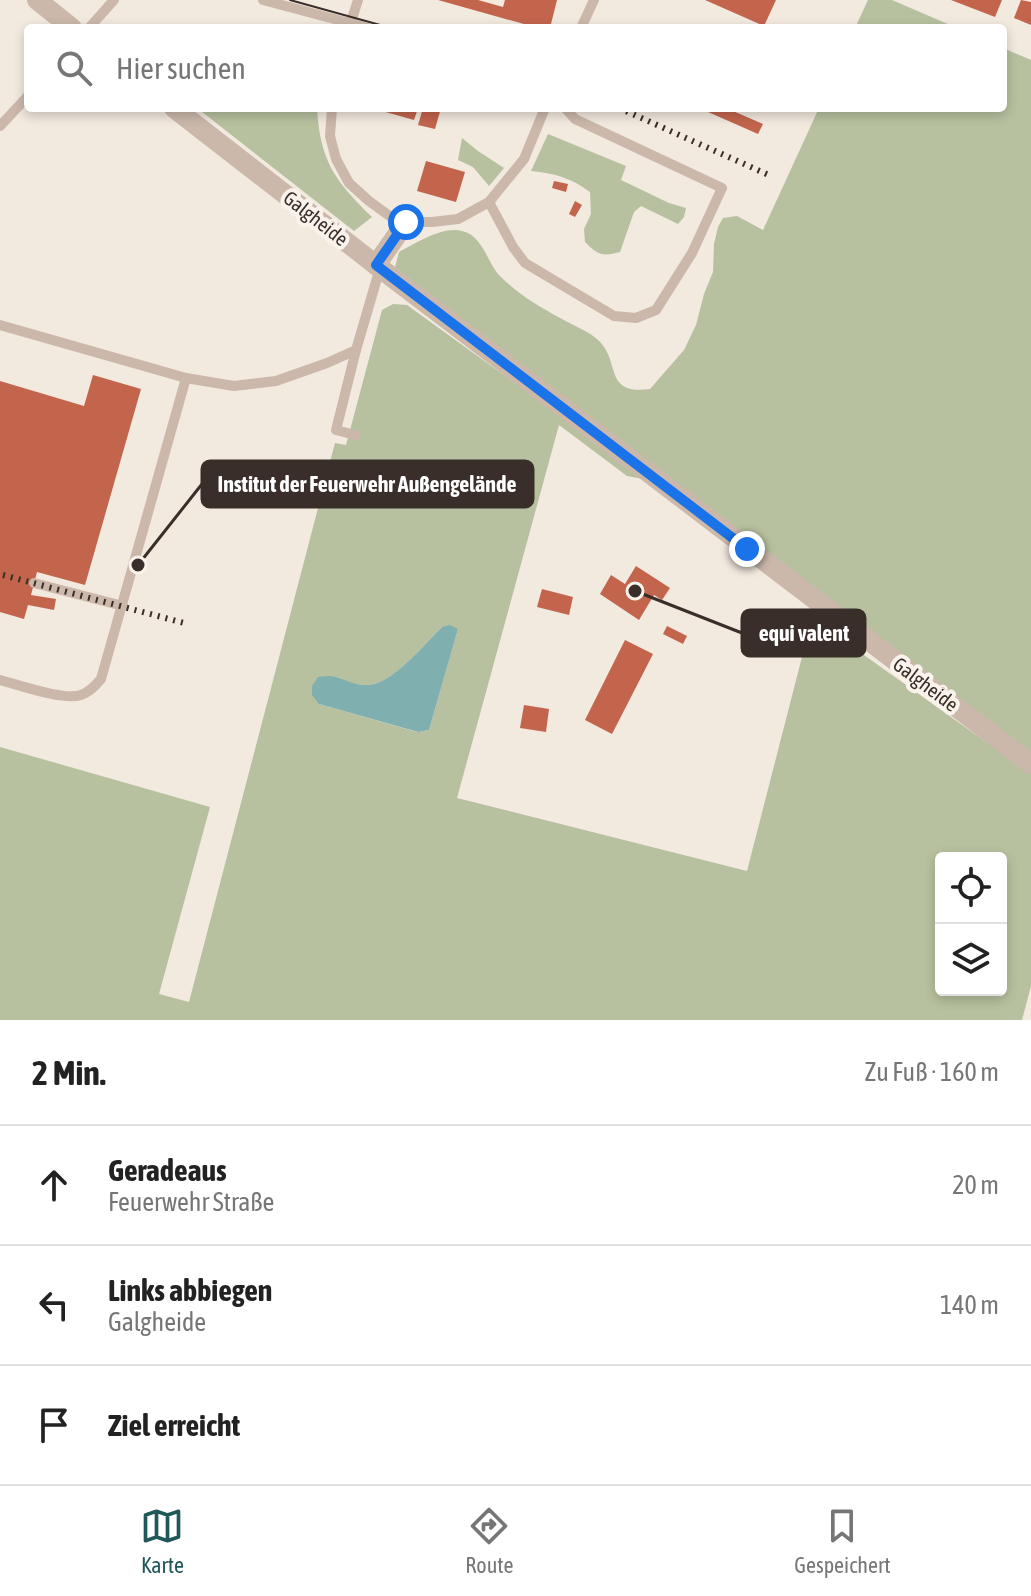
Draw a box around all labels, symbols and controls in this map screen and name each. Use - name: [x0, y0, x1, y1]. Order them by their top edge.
- search box: [24, 24, 1007, 112]
- icon: search: [52, 46, 96, 90]
- text: Hier suchen: [116, 51, 246, 85]
- street label: Galgheide: [279, 186, 353, 250]
- route start: [388, 204, 424, 240]
- callout: Institut der Feuerwehr Außengelände: [202, 461, 533, 507]
- text: Institut der Feuerwehr Außengelände: [218, 471, 516, 497]
- route end: [729, 531, 765, 567]
- callout: equi valent: [742, 610, 865, 656]
- text: equi valent: [759, 620, 850, 646]
- street label: Galgheide: [889, 652, 963, 716]
- map controls: [935, 852, 1007, 996]
- button: locate: [935, 852, 1007, 924]
- button: layers: [935, 924, 1007, 996]
- text: 2 Min.: [32, 1053, 106, 1092]
- text: Zu Fuß · 160 m: [865, 1057, 999, 1087]
- text: Geradeaus: [108, 1153, 227, 1187]
- icon: ahead: [32, 1163, 76, 1207]
- text: 20 m: [952, 1170, 999, 1200]
- text: Feuerwehr Straße: [108, 1187, 274, 1217]
- text: Links abbiegen: [108, 1273, 272, 1307]
- icon: left: [32, 1283, 76, 1327]
- text: 140 m: [940, 1290, 999, 1320]
- text: Galgheide: [108, 1307, 206, 1337]
- icon: arrive: [32, 1403, 76, 1447]
- text: Ziel erreicht: [108, 1408, 240, 1442]
- tab: Karte: [140, 1504, 184, 1578]
- tab: Route: [465, 1504, 513, 1578]
- tab: Gespeichert: [794, 1504, 891, 1578]

